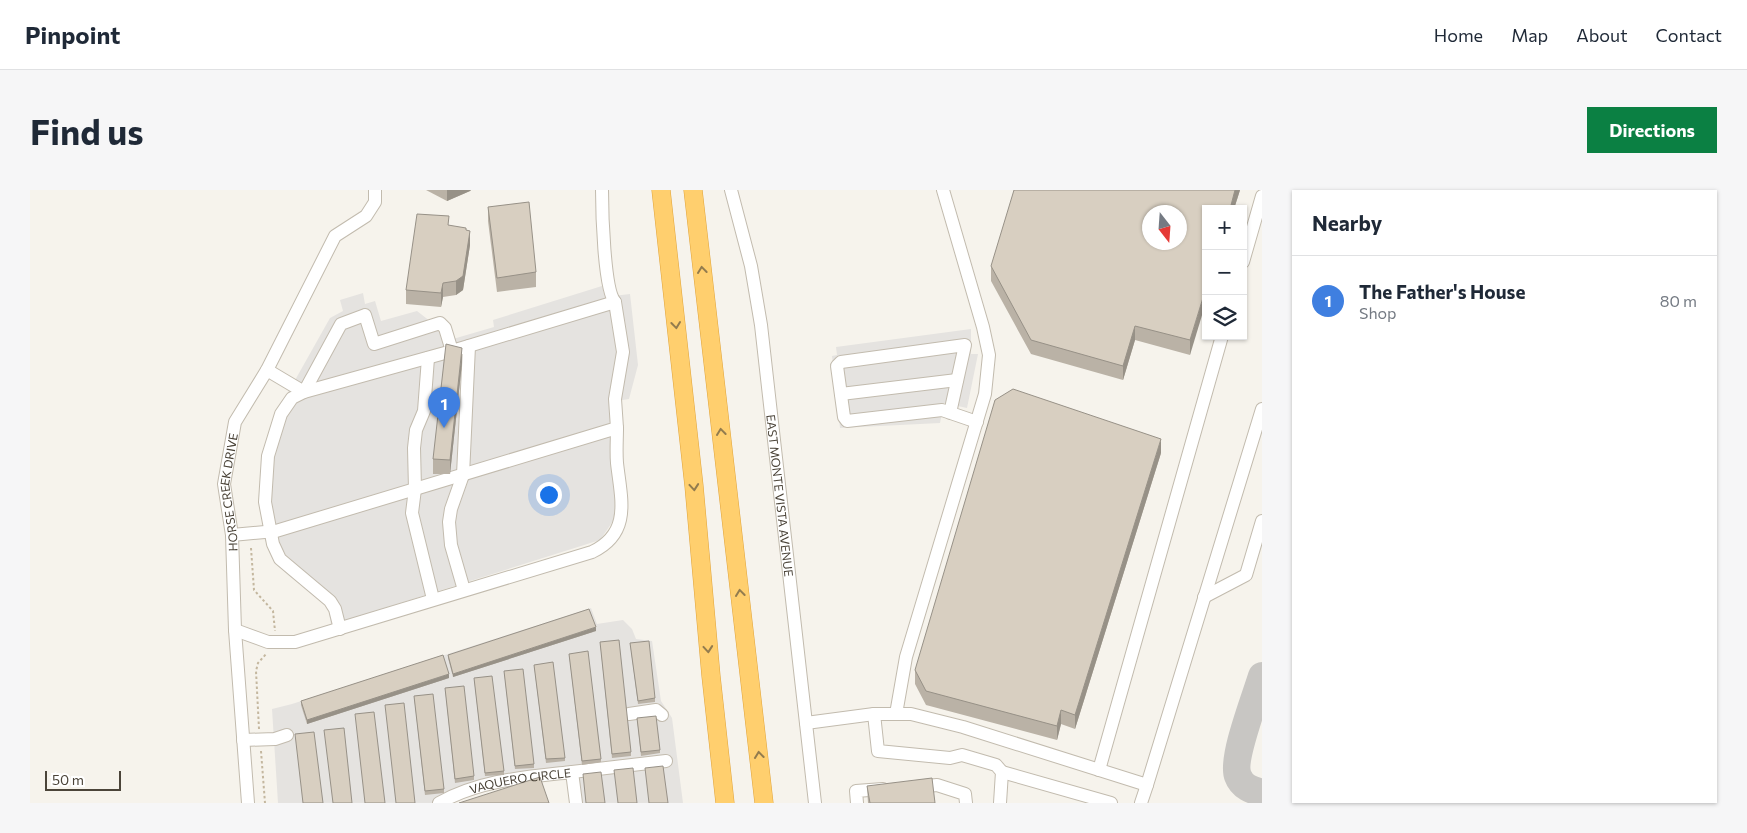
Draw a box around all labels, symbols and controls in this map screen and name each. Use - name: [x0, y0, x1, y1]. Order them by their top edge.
- text: Pinpoint: [25, 20, 120, 49]
- text: Home: [1434, 24, 1483, 46]
- text: Map: [1511, 24, 1548, 46]
- text: About: [1576, 24, 1628, 46]
- text: Contact: [1656, 24, 1722, 46]
- button: Directions: [1587, 107, 1717, 153]
- text: Find us: [30, 109, 144, 152]
- north arrow: [1142, 205, 1187, 250]
- map controls: [1202, 205, 1247, 340]
- button: +: [1202, 205, 1247, 250]
- text: Nearby: [1312, 210, 1382, 235]
- button: −: [1202, 250, 1247, 295]
- one-way arrow: [697, 266, 708, 274]
- text: The Father's House: [1359, 280, 1525, 303]
- text: 1: [1324, 291, 1332, 310]
- text: 80 m: [1660, 291, 1697, 310]
- button: layers: [1202, 295, 1247, 340]
- text: Shop: [1359, 303, 1397, 322]
- one-way arrow: [670, 322, 681, 330]
- pin: 1: [428, 387, 460, 428]
- street label: EAST MONTE VISTA AVENUE: [764, 414, 796, 577]
- one-way arrow: [716, 427, 727, 435]
- street label: HORSE CREEK DRIVE: [217, 432, 240, 552]
- your location: [536, 482, 562, 508]
- one-way arrow: [688, 483, 699, 491]
- one-way arrow: [735, 589, 746, 597]
- one-way arrow: [702, 645, 713, 653]
- one-way arrow: [754, 750, 765, 758]
- street label: VAQUERO CIRCLE: [468, 765, 571, 796]
- scale bar: [45, 768, 121, 791]
- text: 50 m: [52, 771, 84, 788]

